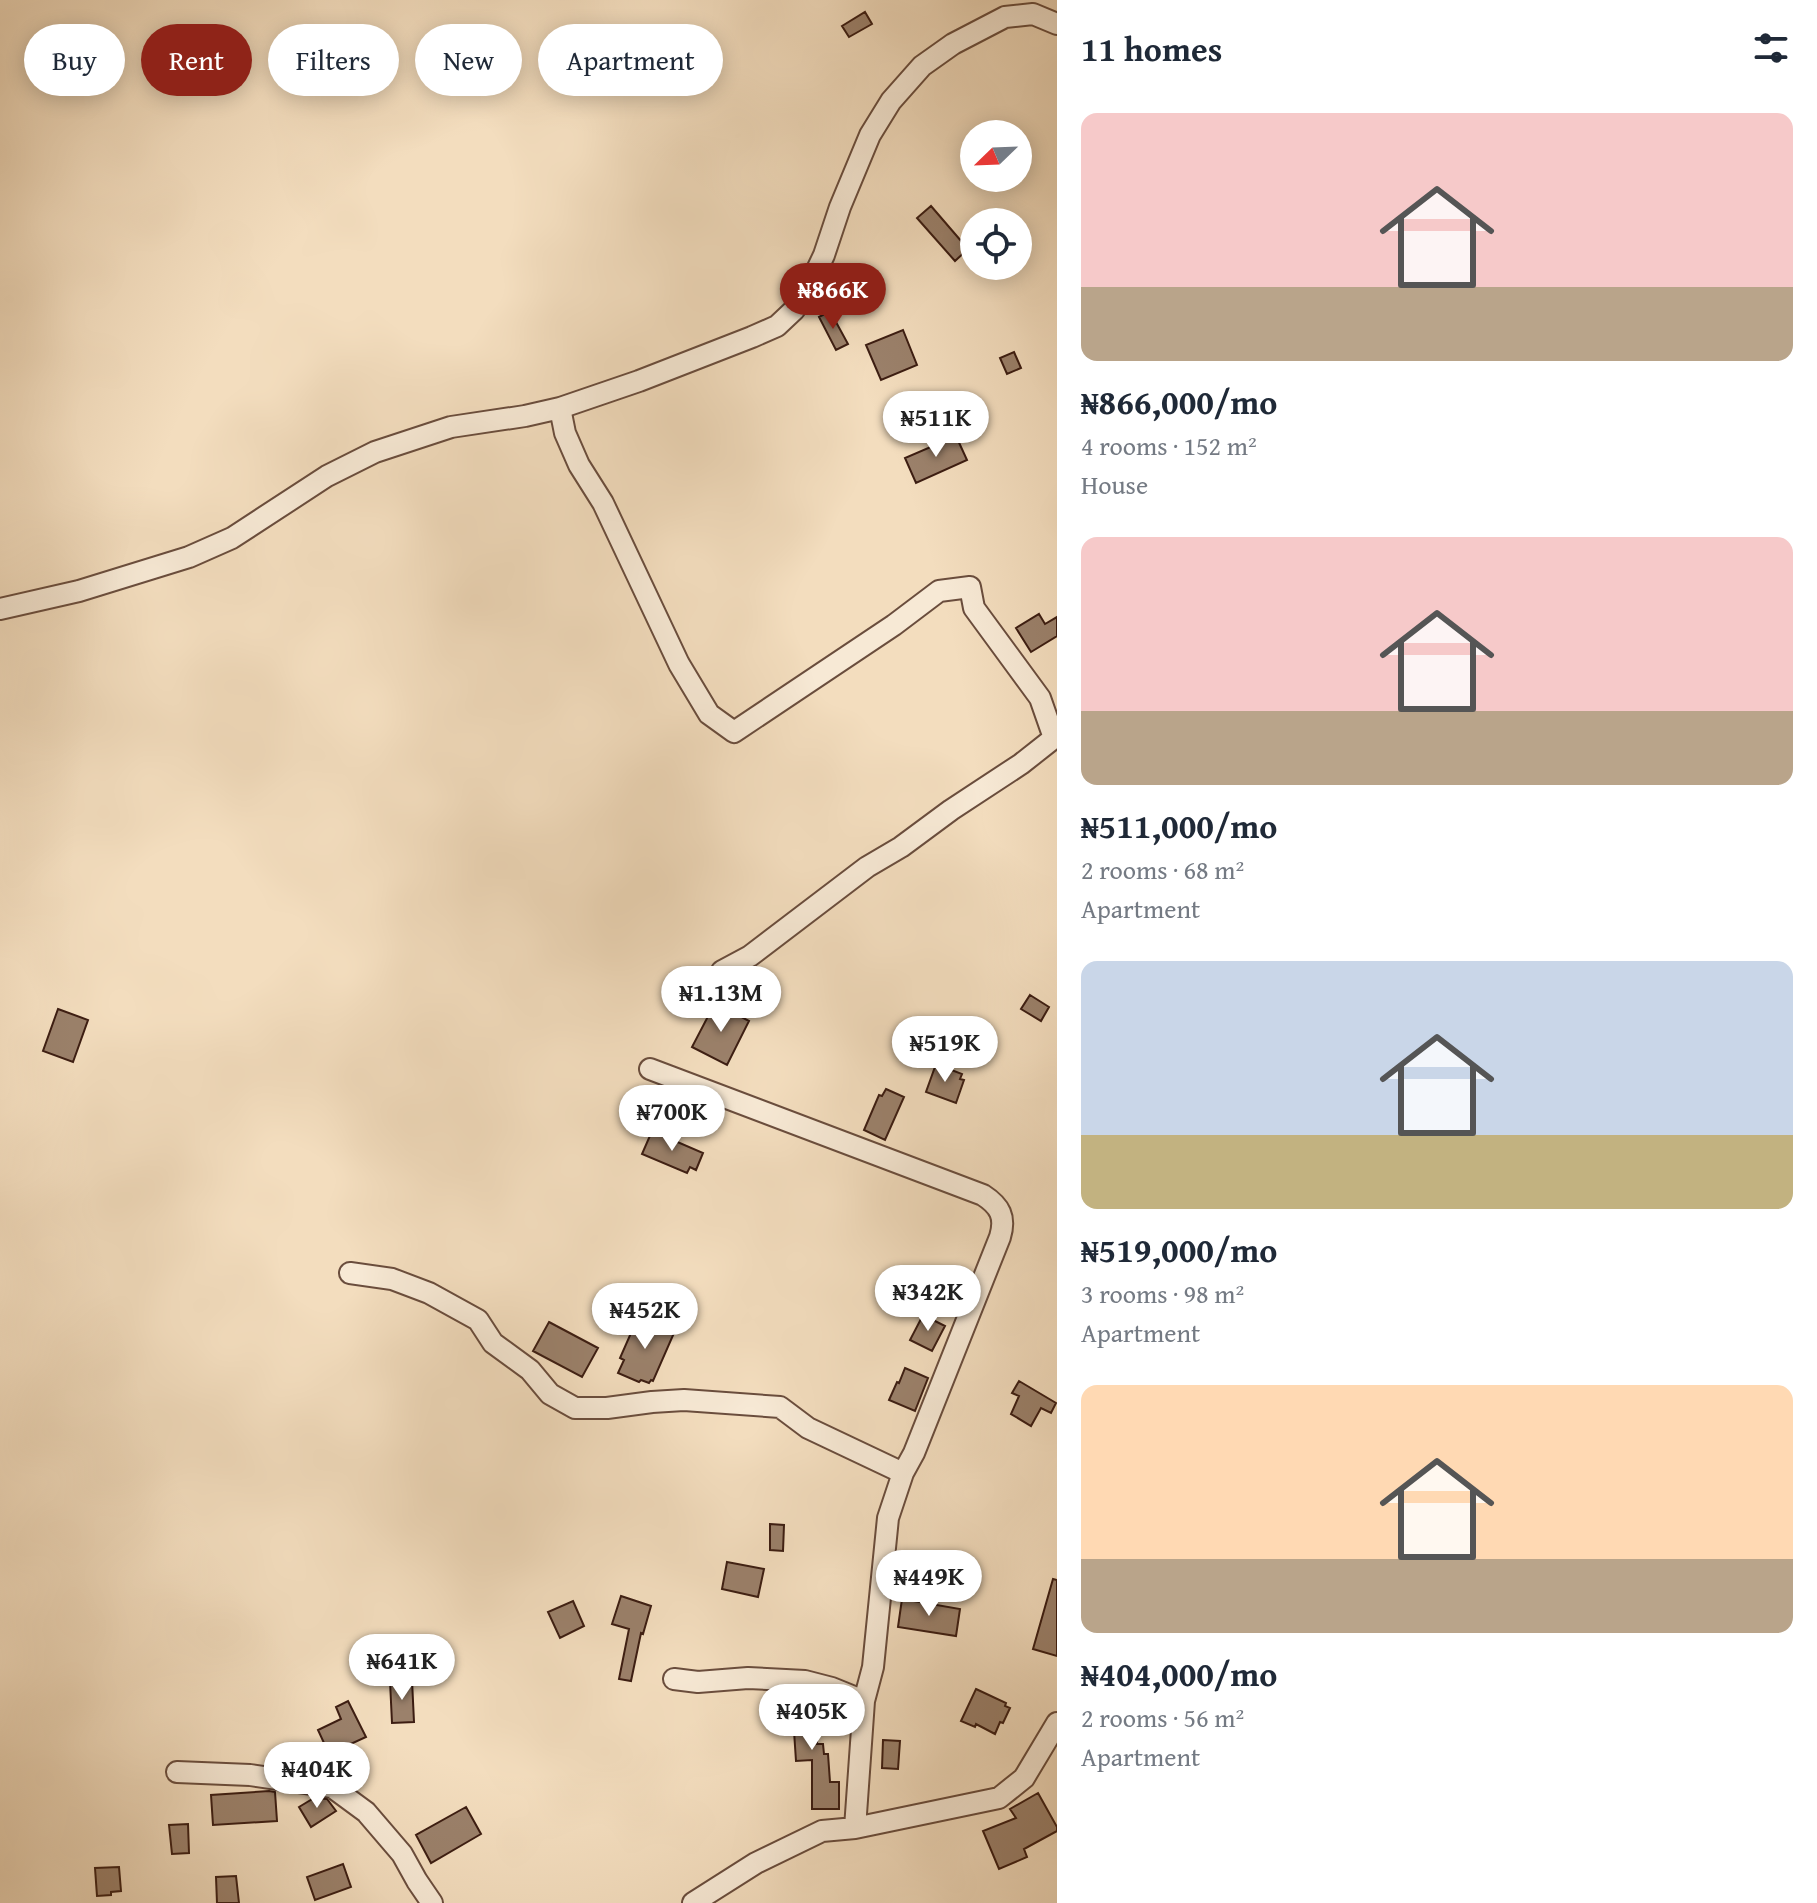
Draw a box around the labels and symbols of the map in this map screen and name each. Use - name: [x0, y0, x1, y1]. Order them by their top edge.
- north arrow: [960, 120, 1032, 192]
- pin: ₦866K: [777, 263, 889, 331]
- pin: ₦511K: [880, 391, 992, 459]
- pin: ₦1.13M: [656, 966, 786, 1034]
- pin: ₦519K: [889, 1016, 1001, 1084]
- pin: ₦700K: [616, 1085, 728, 1153]
- pin: ₦342K: [872, 1265, 984, 1333]
- pin: ₦452K: [589, 1283, 701, 1351]
- pin: ₦449K: [873, 1550, 985, 1618]
- pin: ₦641K: [346, 1634, 458, 1702]
- pin: ₦405K: [756, 1684, 868, 1752]
- pin: ₦404K: [261, 1742, 373, 1810]

